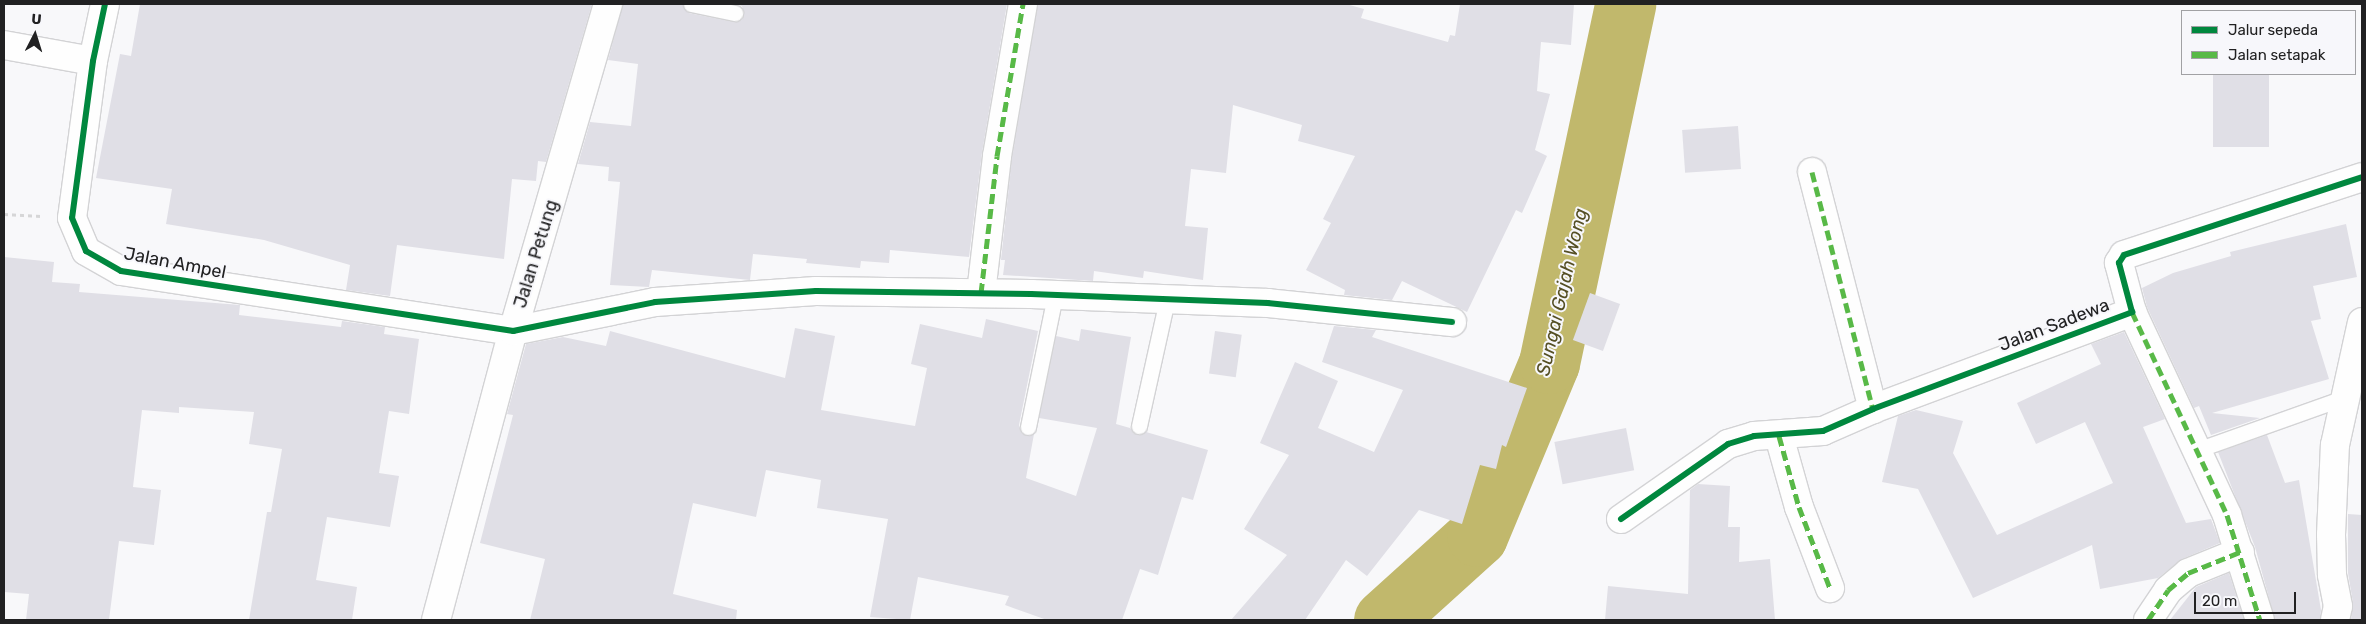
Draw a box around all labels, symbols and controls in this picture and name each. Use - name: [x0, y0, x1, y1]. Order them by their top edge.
- north arrow: [10, 10, 60, 60]
- legend: [2181, 10, 2356, 75]
- text: U: [31, 11, 42, 28]
- text: Jalur sepeda: [2228, 21, 2318, 39]
- text: Jalan setapak: [2228, 46, 2326, 64]
- street label: Jalan Petung: [509, 197, 563, 311]
- water label: Sungai Gajah Wong: [1532, 206, 1592, 378]
- street label: Jalan Ampel: [122, 242, 228, 284]
- street label: Jalan Sadewa: [1996, 294, 2112, 356]
- scale bar: [2196, 582, 2298, 614]
- text: 20 m: [2202, 592, 2237, 610]

